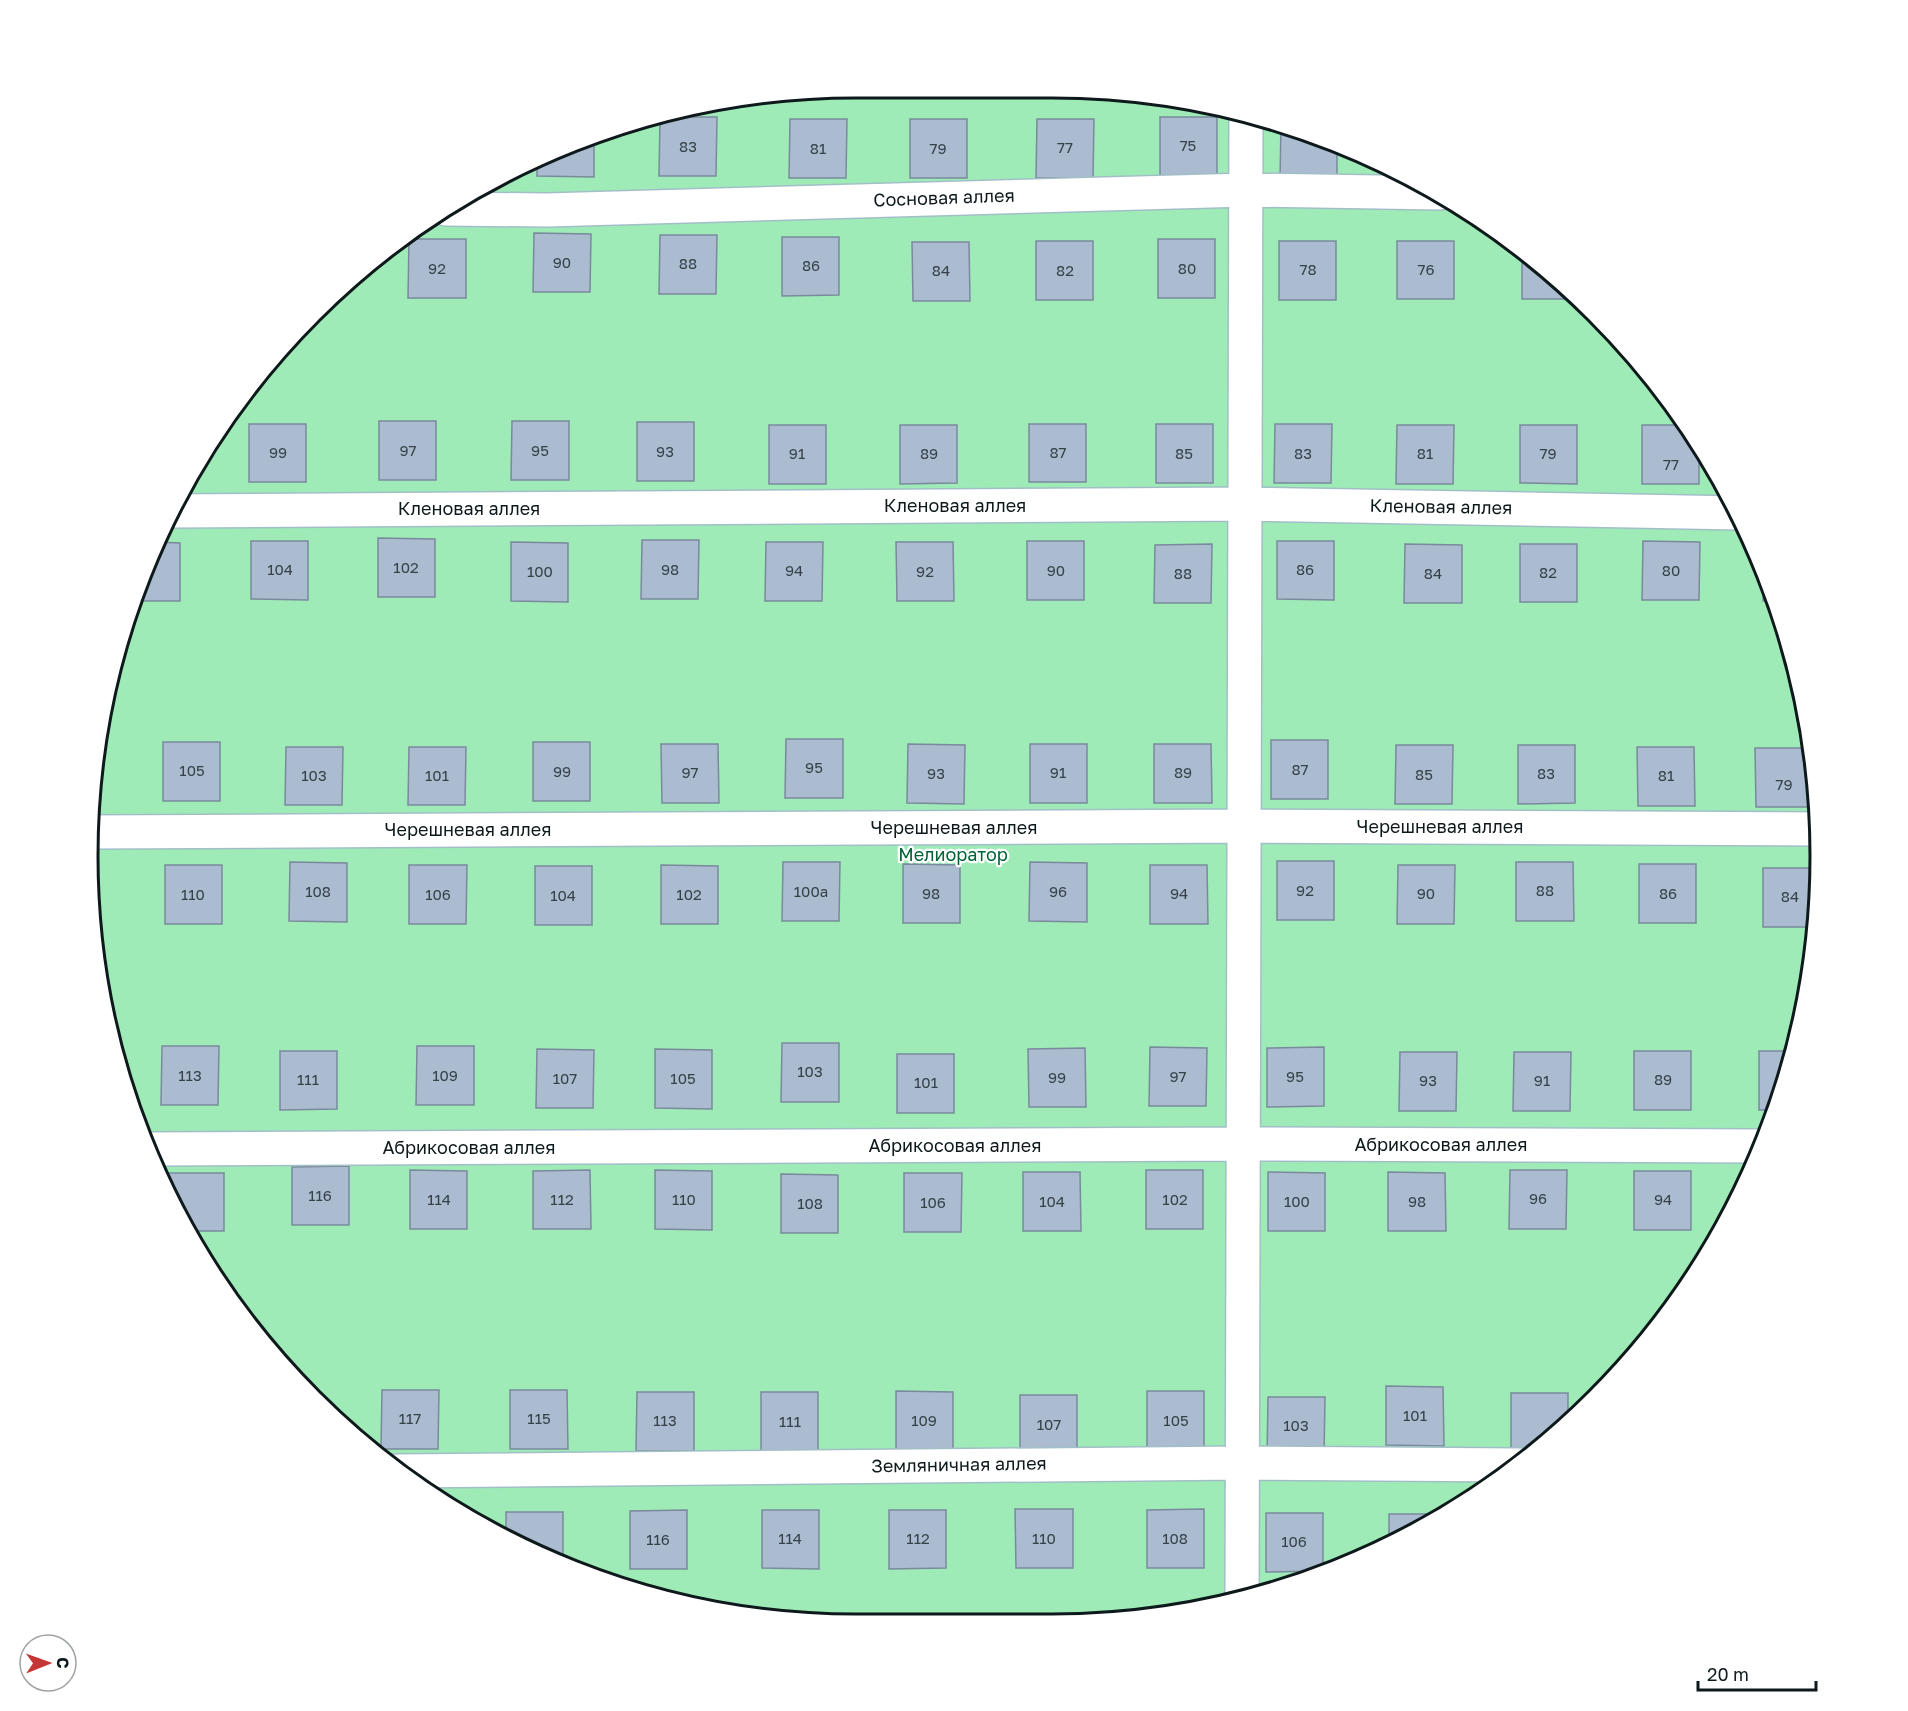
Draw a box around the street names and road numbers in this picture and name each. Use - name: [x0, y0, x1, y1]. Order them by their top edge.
- street label: Сосновая аллея: [873, 184, 1015, 210]
- street label: Кленовая аллея: [884, 494, 1026, 516]
- street label: Кленовая аллея: [1369, 494, 1513, 518]
- street label: Кленовая аллея: [398, 497, 540, 519]
- street label: Черешневая аллея: [1356, 815, 1524, 837]
- street label: Черешневая аллея: [870, 816, 1038, 838]
- street label: Черешневая аллея: [384, 818, 552, 840]
- street label: Абрикосовая аллея: [1354, 1133, 1528, 1155]
- street label: Абрикосовая аллея: [868, 1134, 1042, 1156]
- street label: Абрикосовая аллея: [382, 1136, 556, 1158]
- street label: Земляничная аллея: [871, 1451, 1047, 1477]

